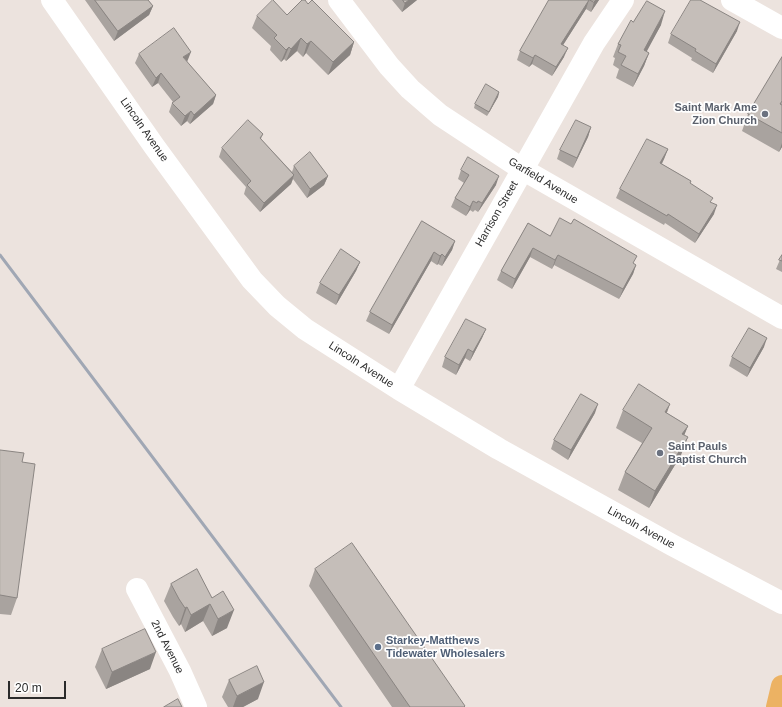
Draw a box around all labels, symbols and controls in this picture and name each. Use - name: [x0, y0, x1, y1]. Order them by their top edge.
- street label: Lincoln Avenue: [117, 95, 171, 165]
- place label: Saint Mark Ame Zion Church: [674, 101, 757, 127]
- marker: Saint Mark Ame Zion Church: [760, 109, 770, 119]
- street label: Garfield Avenue: [506, 155, 580, 207]
- street label: Harrison Street: [473, 179, 521, 249]
- street label: Lincoln Avenue: [326, 339, 396, 391]
- place label: Saint Pauls Baptist Church: [668, 440, 747, 466]
- marker: Saint Pauls Baptist Church: [655, 448, 665, 458]
- street label: Lincoln Avenue: [605, 504, 677, 552]
- street label: 2nd Avenue: [148, 618, 186, 676]
- place label: Starkey-Matthews Tidewater Wholesalers: [386, 634, 505, 660]
- marker: Starkey-Matthews Tidewater Wholesalers: [373, 642, 383, 652]
- scale bar: [10, 673, 68, 699]
- text: 20 m: [15, 681, 42, 695]

